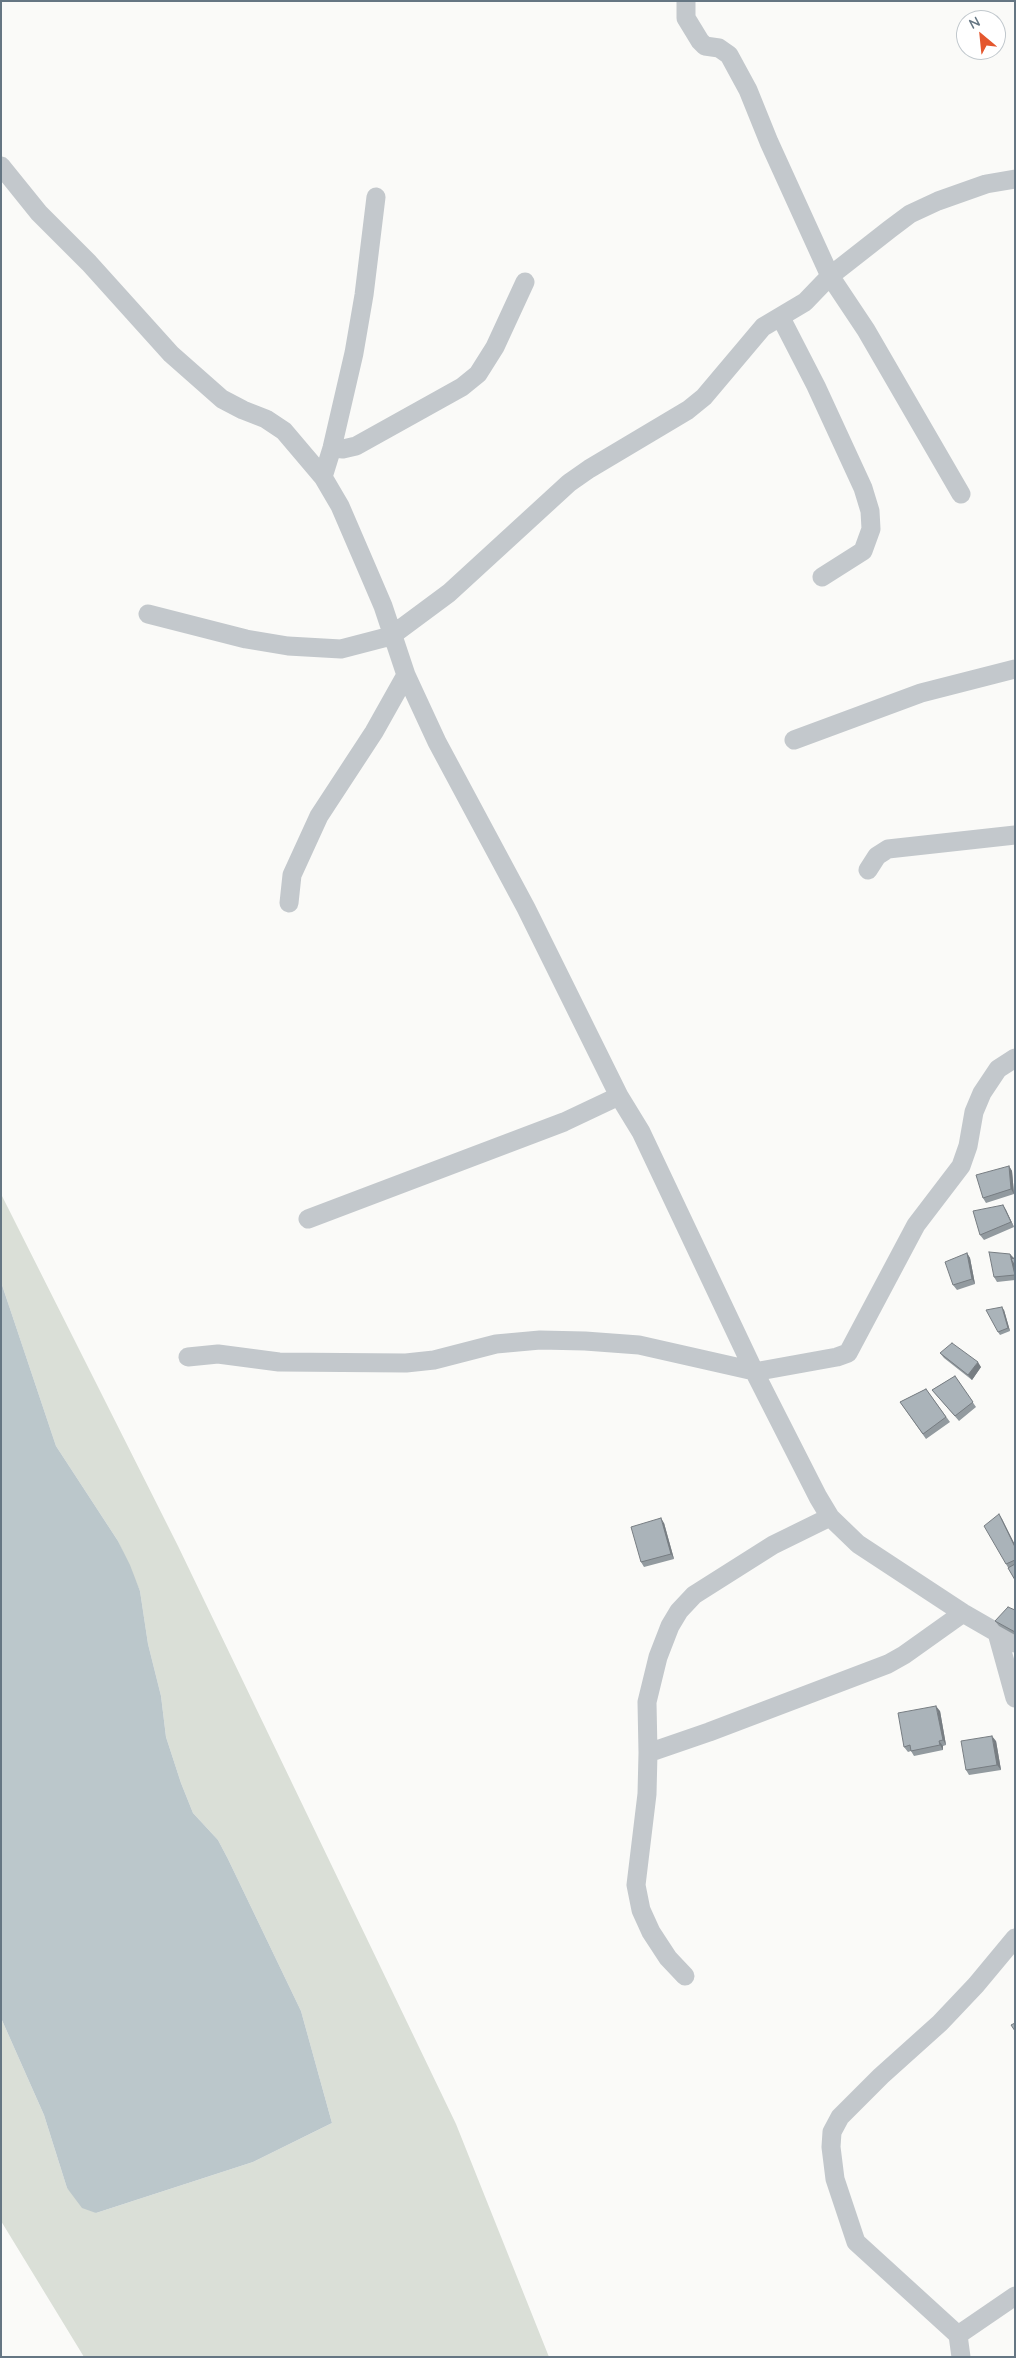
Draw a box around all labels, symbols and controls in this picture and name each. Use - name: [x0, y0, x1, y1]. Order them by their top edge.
- north arrow: [956, 10, 1006, 60]
- text: N: [966, 12, 983, 33]

